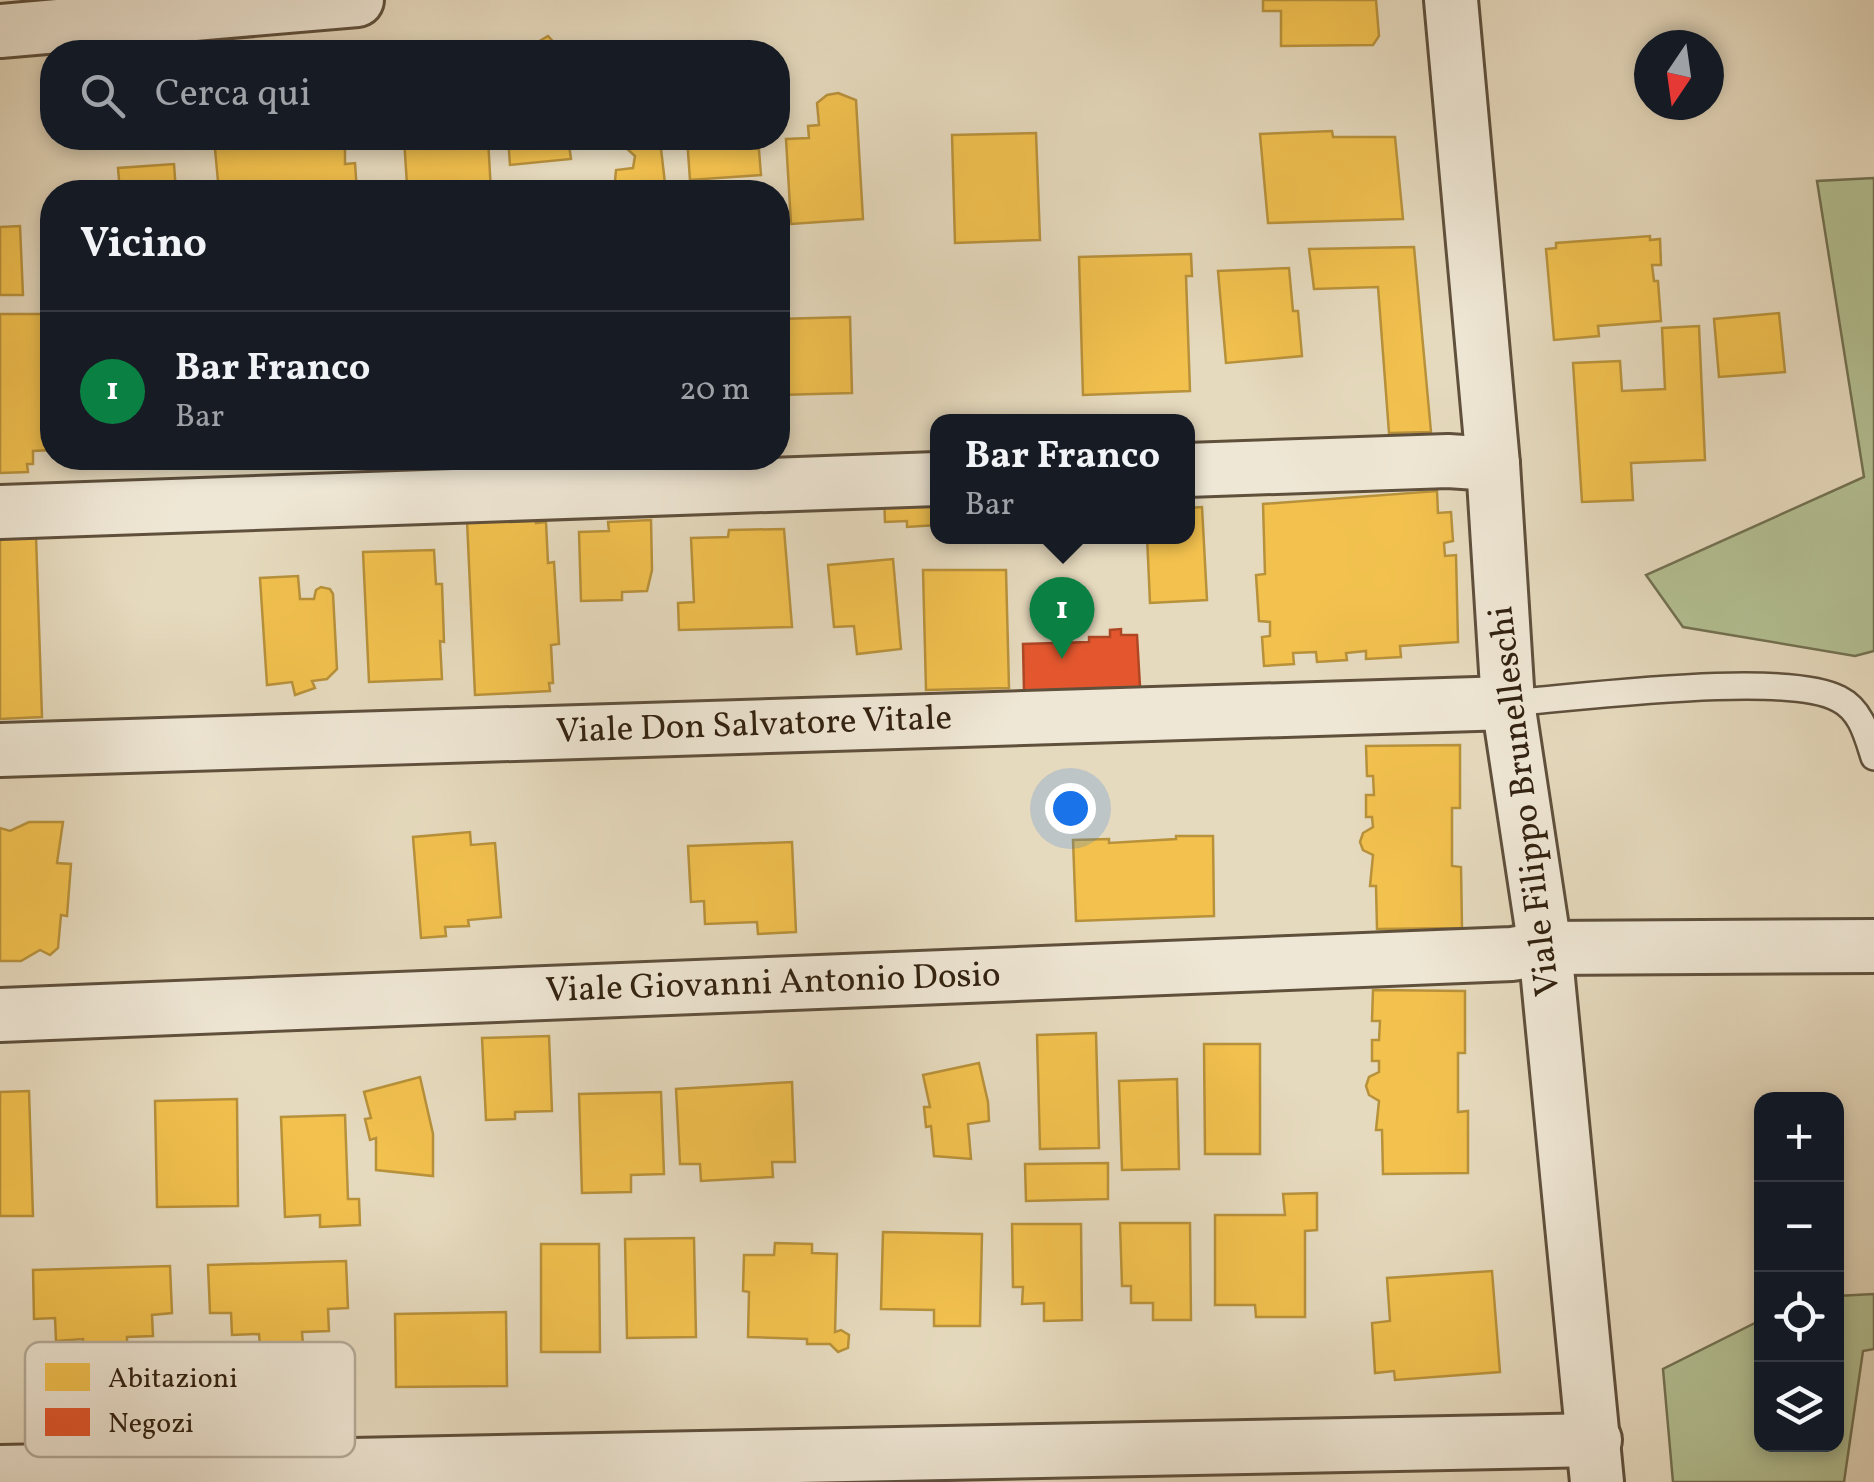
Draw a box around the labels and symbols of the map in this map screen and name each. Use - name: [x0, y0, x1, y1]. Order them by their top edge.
- north arrow: [1634, 30, 1724, 120]
- pin: 1: [1030, 576, 1094, 659]
- street label: Viale Filippo Brunelleschi: [1478, 603, 1574, 999]
- street label: Viale Don Salvatore Vitale: [555, 695, 953, 757]
- your location: [1045, 783, 1096, 834]
- street label: Viale Giovanni Antonio Dosio: [545, 952, 1001, 1016]
- legend: [25, 1342, 355, 1457]
- text: Abitazioni: [108, 1360, 238, 1399]
- text: Negozi: [108, 1405, 194, 1444]

